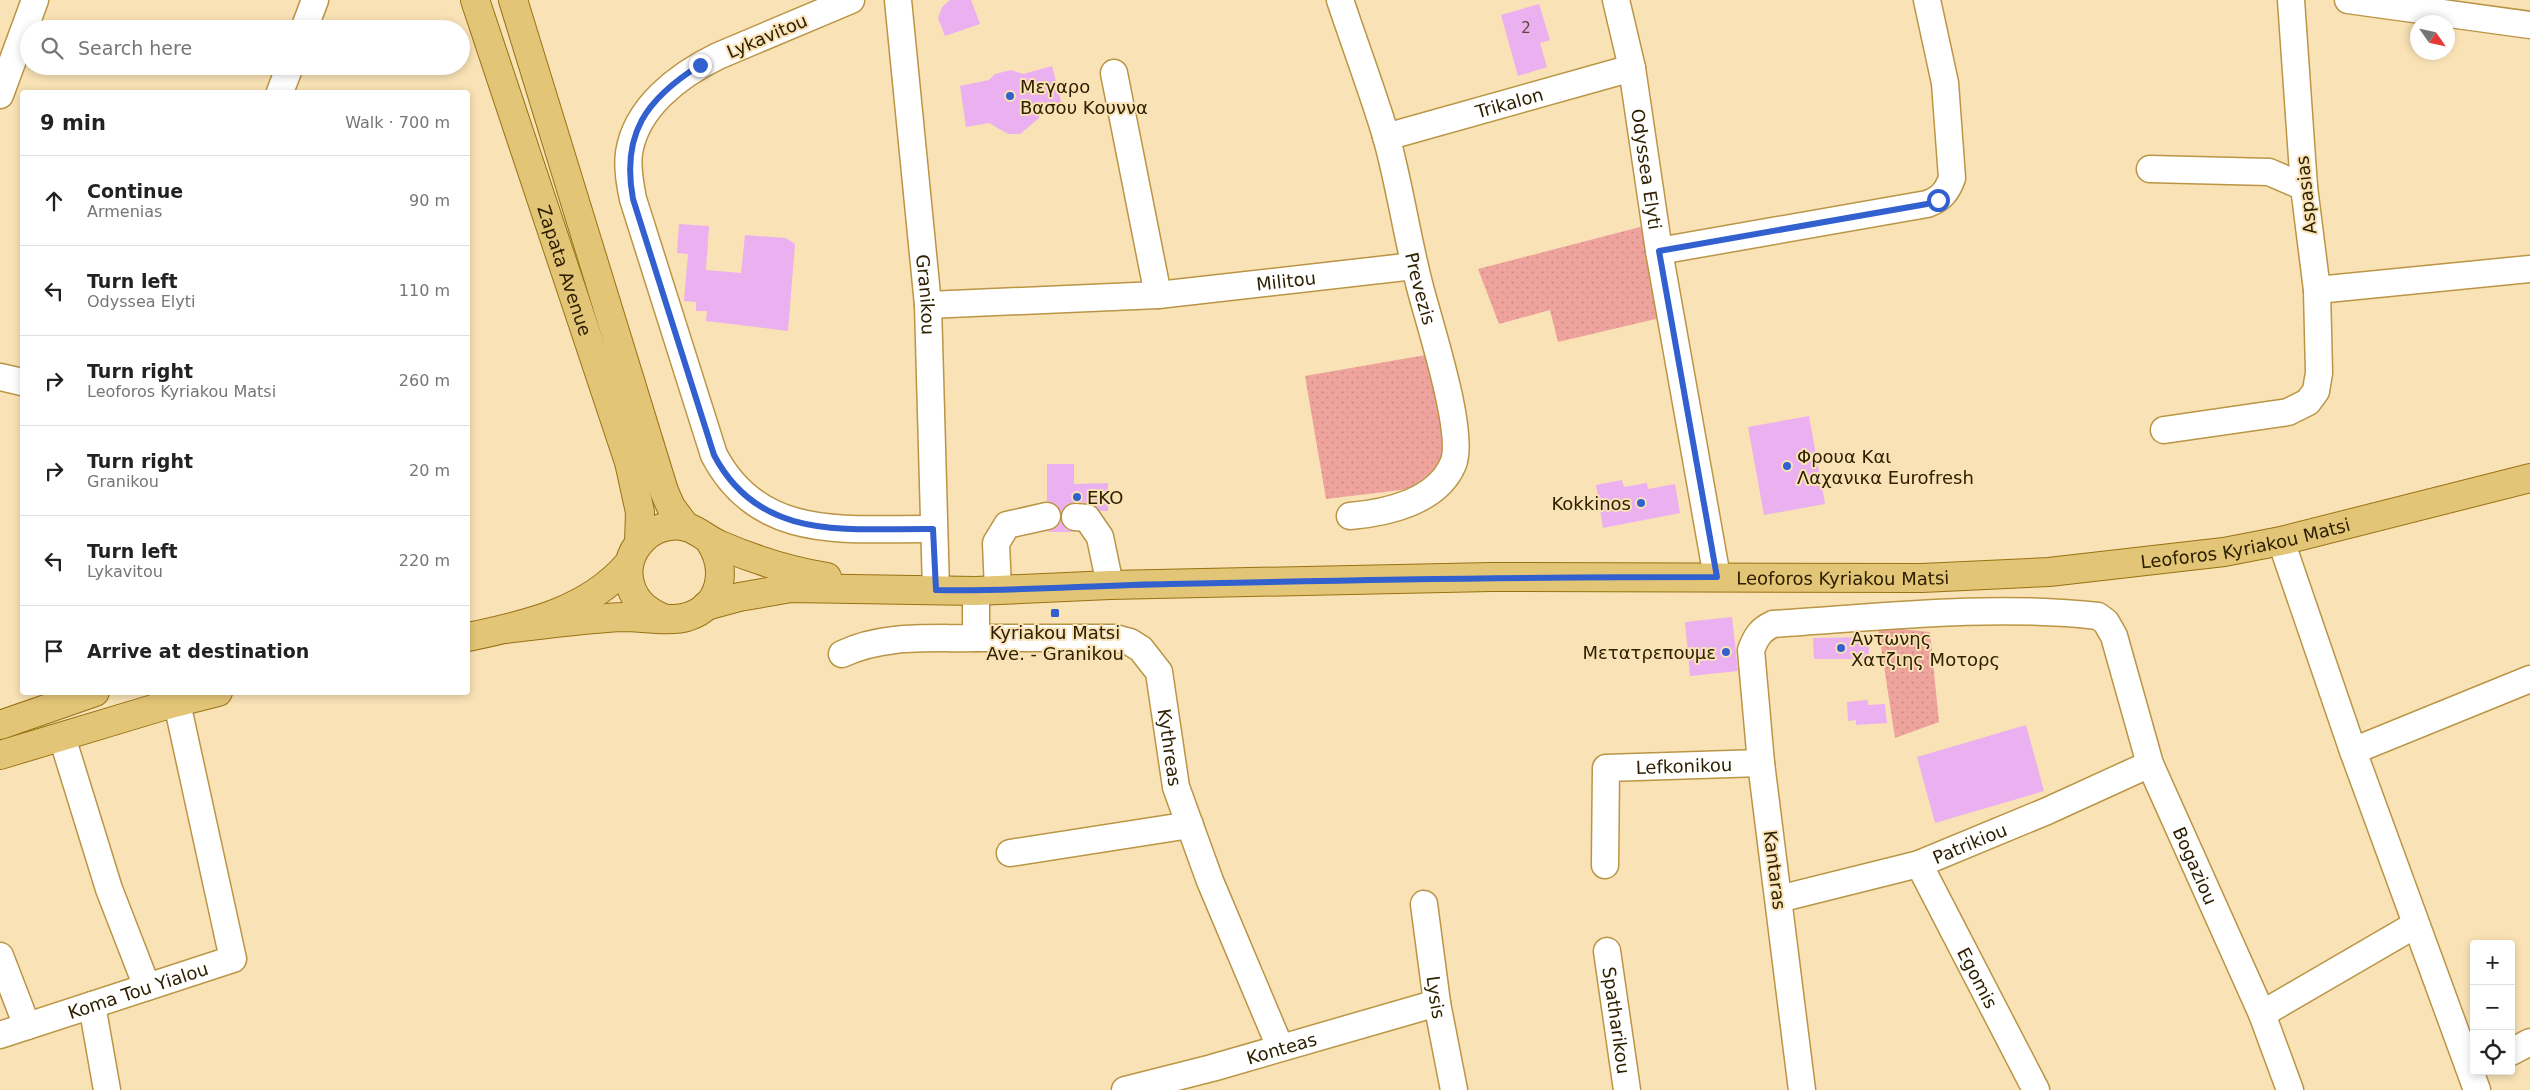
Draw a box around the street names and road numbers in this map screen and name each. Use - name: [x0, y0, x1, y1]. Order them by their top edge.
- street label: Lykavitou: [724, 10, 810, 62]
- street label: Trikalon: [1472, 83, 1545, 122]
- street label: Odyssea Elyti: [1628, 107, 1666, 231]
- street label: Aspasias: [2291, 155, 2321, 235]
- street label: Zapata Avenue: [534, 202, 597, 338]
- street label: Prevezis: [1402, 250, 1440, 327]
- street label: Granikou: [913, 253, 939, 335]
- street label: Militou: [1255, 267, 1317, 294]
- street label: Leoforos Kyriakou Matsi: [2139, 513, 2352, 572]
- street label: Leoforos Kyriakou Matsi: [1736, 566, 1950, 589]
- street label: Kythreas: [1154, 707, 1186, 788]
- street label: Lefkonikou: [1635, 753, 1733, 778]
- street label: Patrikiou: [1929, 818, 2010, 868]
- street label: Bogaziou: [2169, 823, 2222, 907]
- street label: Kantaras: [1760, 829, 1790, 911]
- street label: Egomis: [1953, 944, 2002, 1012]
- street label: Koma Tou Yialou: [65, 957, 211, 1023]
- street label: Spatharikou: [1599, 965, 1635, 1075]
- street label: Lysis: [1423, 975, 1450, 1020]
- street label: Konteas: [1244, 1028, 1319, 1068]

